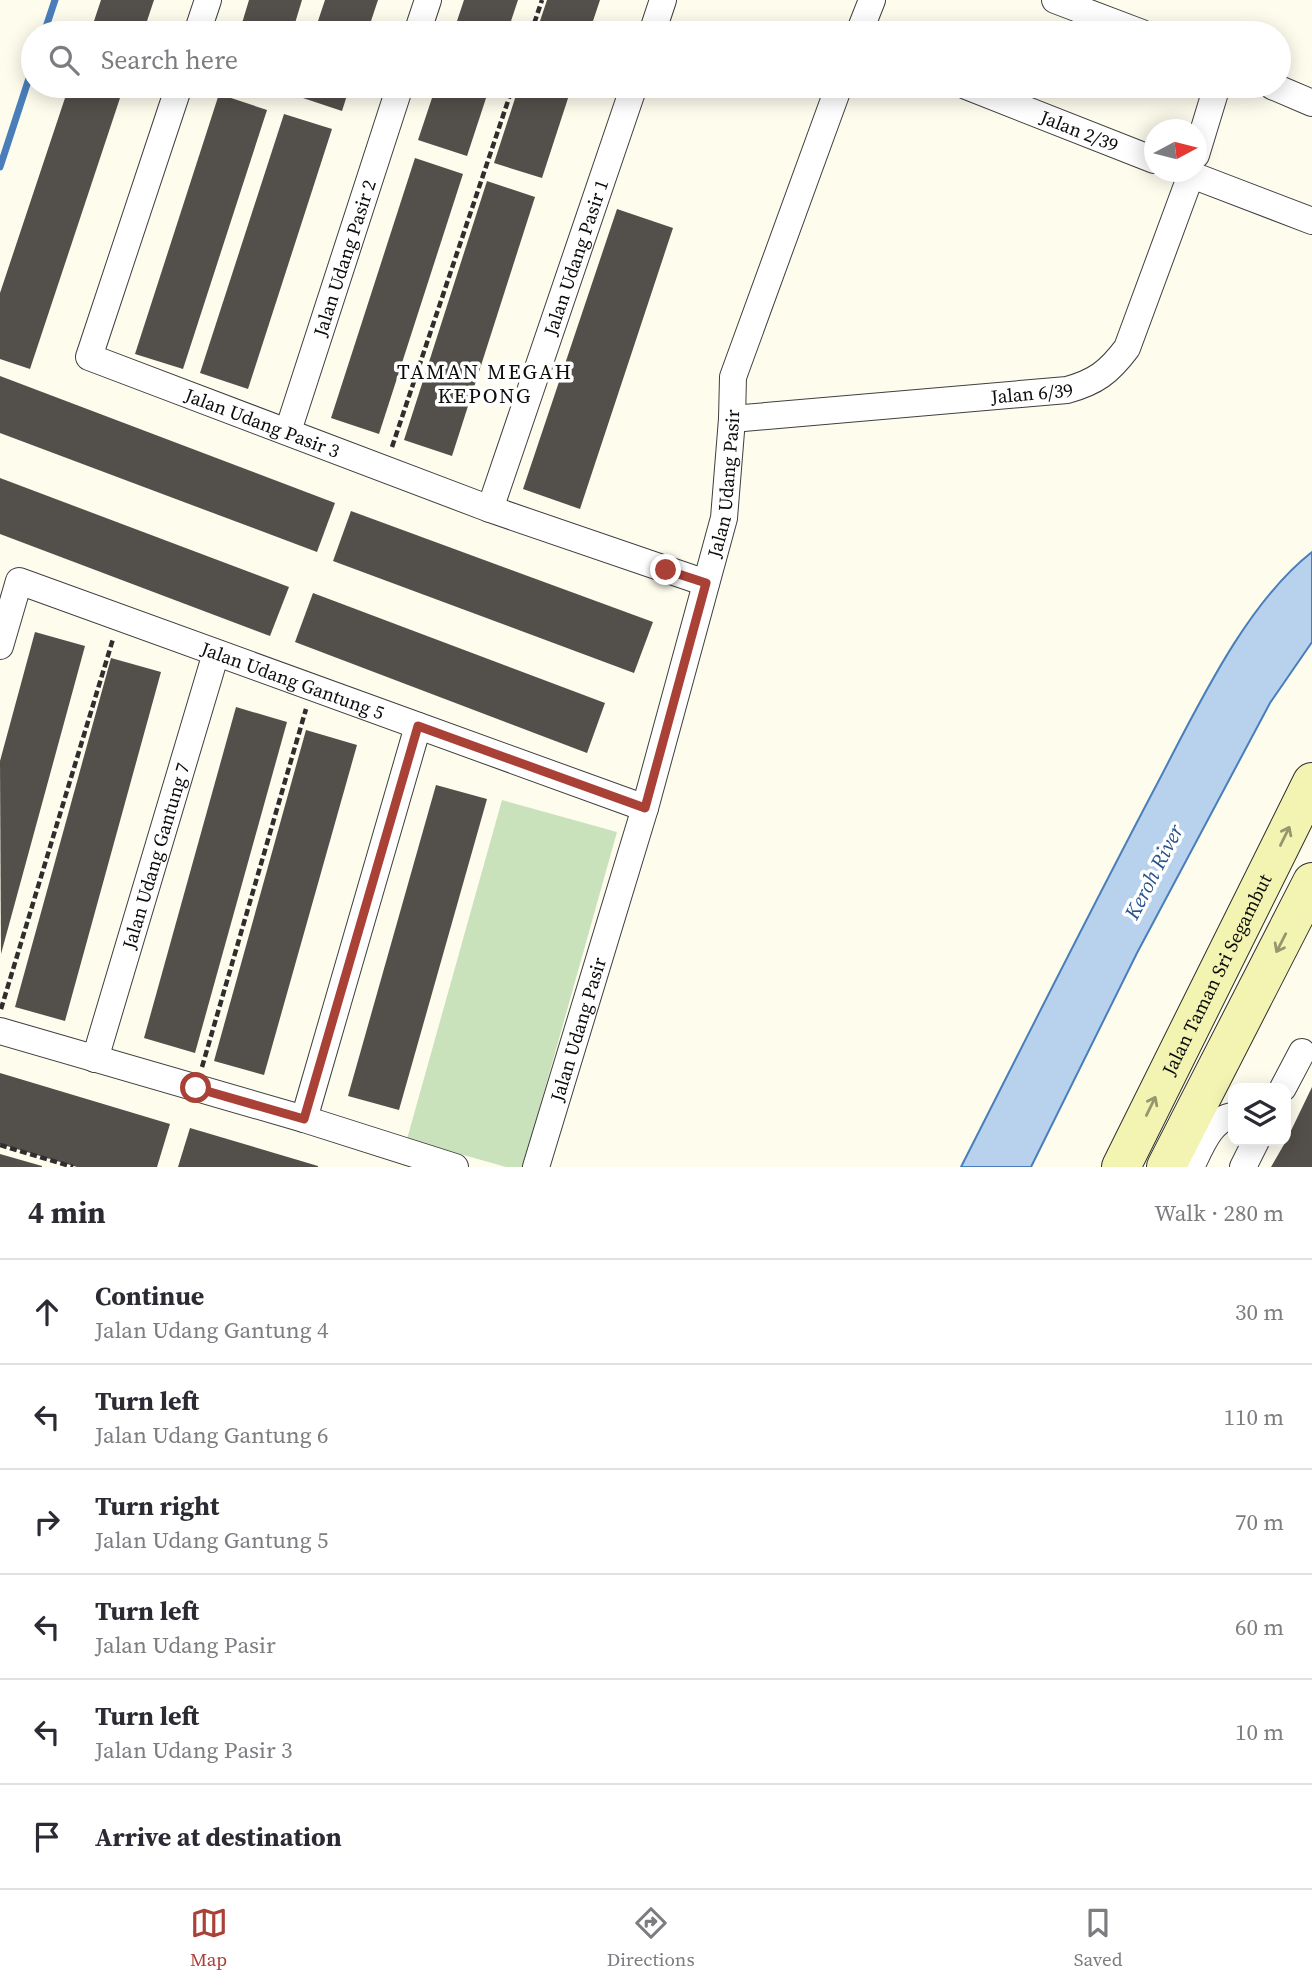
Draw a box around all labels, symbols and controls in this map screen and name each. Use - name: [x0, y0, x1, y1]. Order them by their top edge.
- search box: [21, 21, 1291, 98]
- icon: search: [45, 41, 83, 79]
- text: Search here: [101, 42, 238, 78]
- street label: Jalan 2/39: [1036, 103, 1123, 158]
- north arrow: [1144, 119, 1207, 182]
- street label: Jalan Udang Pasir 2: [306, 176, 382, 341]
- street label: Jalan Udang Pasir 1: [537, 176, 614, 340]
- district label: TAMAN MEGAH KEPONG: [397, 357, 573, 410]
- street label: Jalan 6/39: [989, 376, 1076, 410]
- street label: Jalan Udang Pasir 3: [181, 381, 343, 464]
- street label: Jalan Udang Pasir: [701, 409, 745, 561]
- route end: [650, 554, 681, 585]
- street label: Jalan Udang Gantung 5: [197, 635, 388, 725]
- street label: Jalan Udang Gantung 7: [115, 760, 196, 953]
- water label: Keroh River: [1117, 819, 1190, 925]
- one-way arrow: [1279, 826, 1293, 847]
- street label: Jalan Taman Sri Segambut: [1155, 869, 1278, 1080]
- one-way arrow: [1273, 932, 1287, 953]
- street label: Jalan Udang Pasir: [543, 954, 612, 1105]
- route start: [180, 1072, 211, 1103]
- map controls: [1228, 1083, 1291, 1146]
- button: layers: [1228, 1083, 1291, 1146]
- one-way arrow: [1145, 1096, 1159, 1117]
- text: 4 min: [28, 1192, 106, 1233]
- text: Walk · 280 m: [1154, 1197, 1284, 1229]
- text: Continue: [95, 1278, 204, 1314]
- icon: ahead: [28, 1293, 66, 1331]
- text: 30 m: [1235, 1296, 1284, 1328]
- text: Jalan Udang Gantung 4: [95, 1314, 329, 1346]
- text: Turn left: [95, 1383, 199, 1419]
- icon: left: [28, 1398, 66, 1436]
- text: 110 m: [1223, 1401, 1284, 1433]
- text: Jalan Udang Gantung 6: [95, 1419, 329, 1451]
- text: Turn right: [95, 1488, 219, 1524]
- icon: right: [28, 1503, 66, 1541]
- text: 70 m: [1235, 1506, 1284, 1538]
- text: Jalan Udang Gantung 5: [95, 1524, 329, 1556]
- text: Turn left: [95, 1593, 199, 1629]
- icon: left: [28, 1608, 66, 1646]
- text: 60 m: [1235, 1611, 1284, 1643]
- text: Jalan Udang Pasir: [95, 1629, 276, 1661]
- text: Turn left: [95, 1698, 199, 1734]
- icon: left: [28, 1713, 66, 1751]
- text: 10 m: [1235, 1716, 1284, 1748]
- text: Jalan Udang Pasir 3: [95, 1734, 293, 1766]
- icon: arrive: [28, 1818, 66, 1856]
- text: Arrive at destination: [95, 1819, 342, 1855]
- tab: Map: [190, 1904, 228, 1972]
- tab: Directions: [607, 1904, 695, 1972]
- tab: Saved: [1074, 1904, 1122, 1972]

